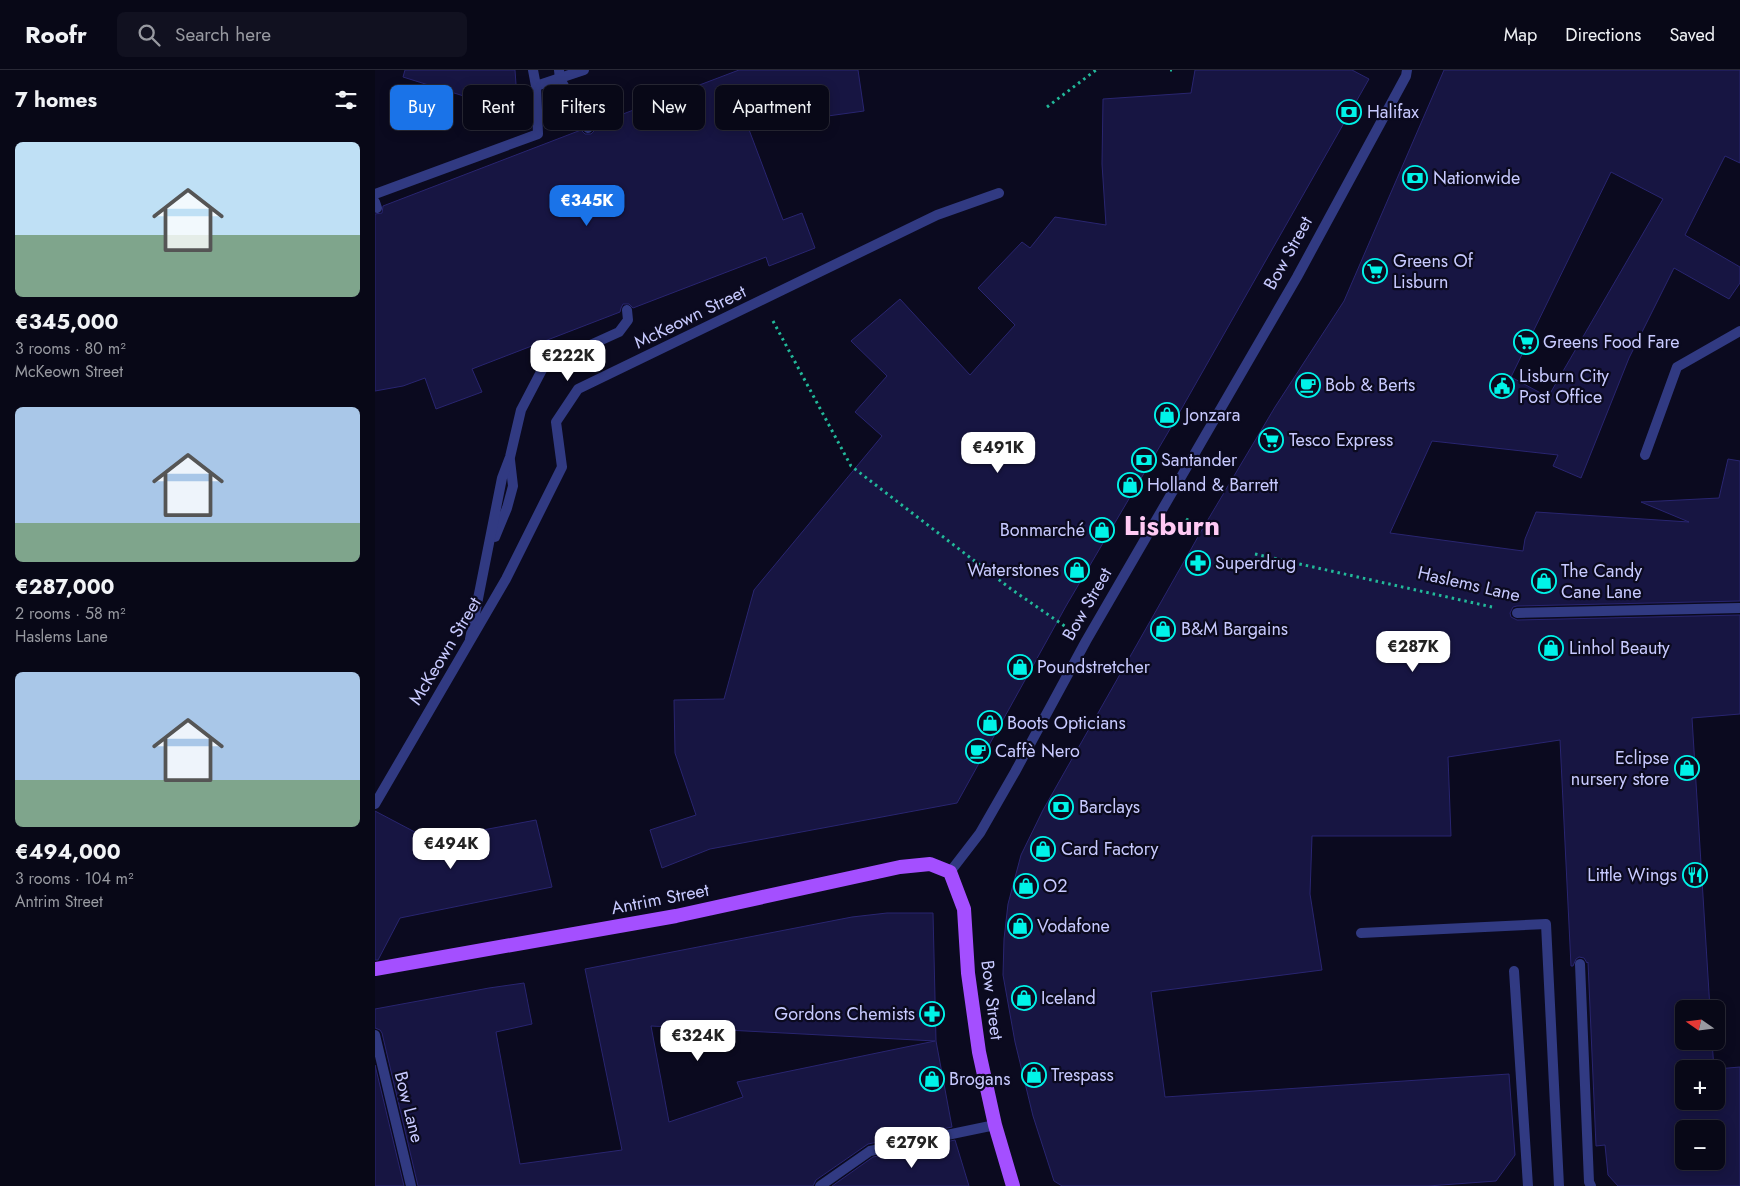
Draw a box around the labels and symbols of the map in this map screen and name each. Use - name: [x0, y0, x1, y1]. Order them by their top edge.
- bank icon: Halifax: [1336, 99, 1362, 125]
- place label: Halifax: [1367, 99, 1419, 125]
- bank icon: Nationwide: [1402, 165, 1428, 191]
- place label: Nationwide: [1433, 165, 1520, 191]
- pin: €345K: [552, 184, 622, 227]
- street label: Bow Street: [1257, 211, 1319, 294]
- place label: Greens Of Lisburn: [1393, 248, 1474, 295]
- supermarket icon: Greens Of Lisburn: [1362, 258, 1388, 284]
- street label: McKeown Street: [630, 278, 751, 355]
- supermarket icon: Greens Food Fare: [1513, 329, 1539, 355]
- place label: Greens Food Fare: [1543, 329, 1680, 355]
- pin: €222K: [533, 340, 603, 382]
- place label: Lisburn City Post Office: [1519, 363, 1609, 410]
- cafe icon: Bob & Berts: [1295, 372, 1321, 398]
- place label: Bob & Berts: [1325, 372, 1415, 398]
- public building icon: Lisburn City Post Office: [1489, 373, 1515, 399]
- shop icon: Jonzara: [1154, 402, 1180, 428]
- place label: Jonzara: [1183, 402, 1240, 428]
- supermarket icon: Tesco Express: [1258, 427, 1284, 453]
- place label: Tesco Express: [1289, 427, 1393, 453]
- pin: €491K: [963, 432, 1033, 474]
- bank icon: Santander: [1131, 447, 1157, 473]
- place label: Santander: [1161, 447, 1238, 473]
- shop icon: Holland & Barrett: [1117, 472, 1143, 498]
- place label: Holland & Barrett: [1147, 472, 1279, 498]
- district label: Lisburn: [1124, 505, 1220, 546]
- place label: Bonmarché: [1000, 517, 1085, 543]
- shop icon: Bonmarché: [1089, 517, 1115, 543]
- pharmacy icon: Superdrug: [1185, 550, 1211, 576]
- place label: Superdrug: [1215, 550, 1296, 576]
- place label: Waterstones: [967, 557, 1059, 583]
- shop icon: Waterstones: [1064, 557, 1090, 583]
- place label: The Candy Cane Lane: [1561, 558, 1642, 605]
- street label: Haslems Lane: [1415, 560, 1523, 608]
- street label: Bow Street: [1056, 562, 1119, 645]
- shop icon: The Candy Cane Lane: [1531, 568, 1557, 594]
- street label: McKeown Street: [403, 592, 488, 710]
- shop icon: B&M Bargains: [1150, 616, 1176, 642]
- place label: B&M Bargains: [1181, 616, 1288, 642]
- pin: €287K: [1378, 630, 1448, 673]
- shop icon: Linhol Beauty: [1538, 635, 1564, 661]
- place label: Linhol Beauty: [1569, 635, 1670, 661]
- shop icon: Poundstretcher: [1007, 654, 1033, 680]
- place label: Poundstretcher: [1037, 654, 1151, 680]
- shop icon: Boots Opticians: [977, 710, 1003, 736]
- place label: Boots Opticians: [1007, 710, 1126, 736]
- cafe icon: Caffè Nero: [965, 738, 991, 764]
- place label: Caffè Nero: [995, 738, 1080, 764]
- place label: Eclipse nursery store: [1571, 745, 1669, 792]
- shop icon: Eclipse nursery store: [1674, 755, 1700, 781]
- bank icon: Barclays: [1048, 794, 1074, 820]
- place label: Barclays: [1079, 794, 1140, 820]
- pin: €494K: [416, 828, 486, 870]
- shop icon: Card Factory: [1030, 836, 1056, 862]
- place label: Card Factory: [1061, 836, 1158, 862]
- place label: Little Wings: [1587, 862, 1677, 888]
- restaurant icon: Little Wings: [1682, 862, 1708, 888]
- shop icon: O2: [1013, 873, 1039, 899]
- place label: O2: [1043, 873, 1067, 899]
- street label: Antrim Street: [609, 877, 712, 921]
- shop icon: Vodafone: [1007, 913, 1033, 939]
- place label: Vodafone: [1037, 913, 1110, 939]
- street label: Bow Street: [974, 959, 1010, 1042]
- shop icon: Iceland: [1011, 985, 1037, 1011]
- place label: Iceland: [1041, 985, 1096, 1011]
- north arrow: [1675, 1000, 1725, 1050]
- place label: Gordons Chemists: [774, 1001, 915, 1027]
- pharmacy icon: Gordons Chemists: [919, 1001, 945, 1027]
- pin: €324K: [663, 1020, 733, 1062]
- shop icon: Trespass: [1021, 1062, 1047, 1088]
- place label: Trespass: [1051, 1062, 1114, 1088]
- shop icon: Brogans: [919, 1066, 945, 1092]
- place label: Brogans: [949, 1066, 1010, 1092]
- street label: Bow Lane: [388, 1069, 430, 1145]
- pin: €279K: [877, 1126, 947, 1169]

